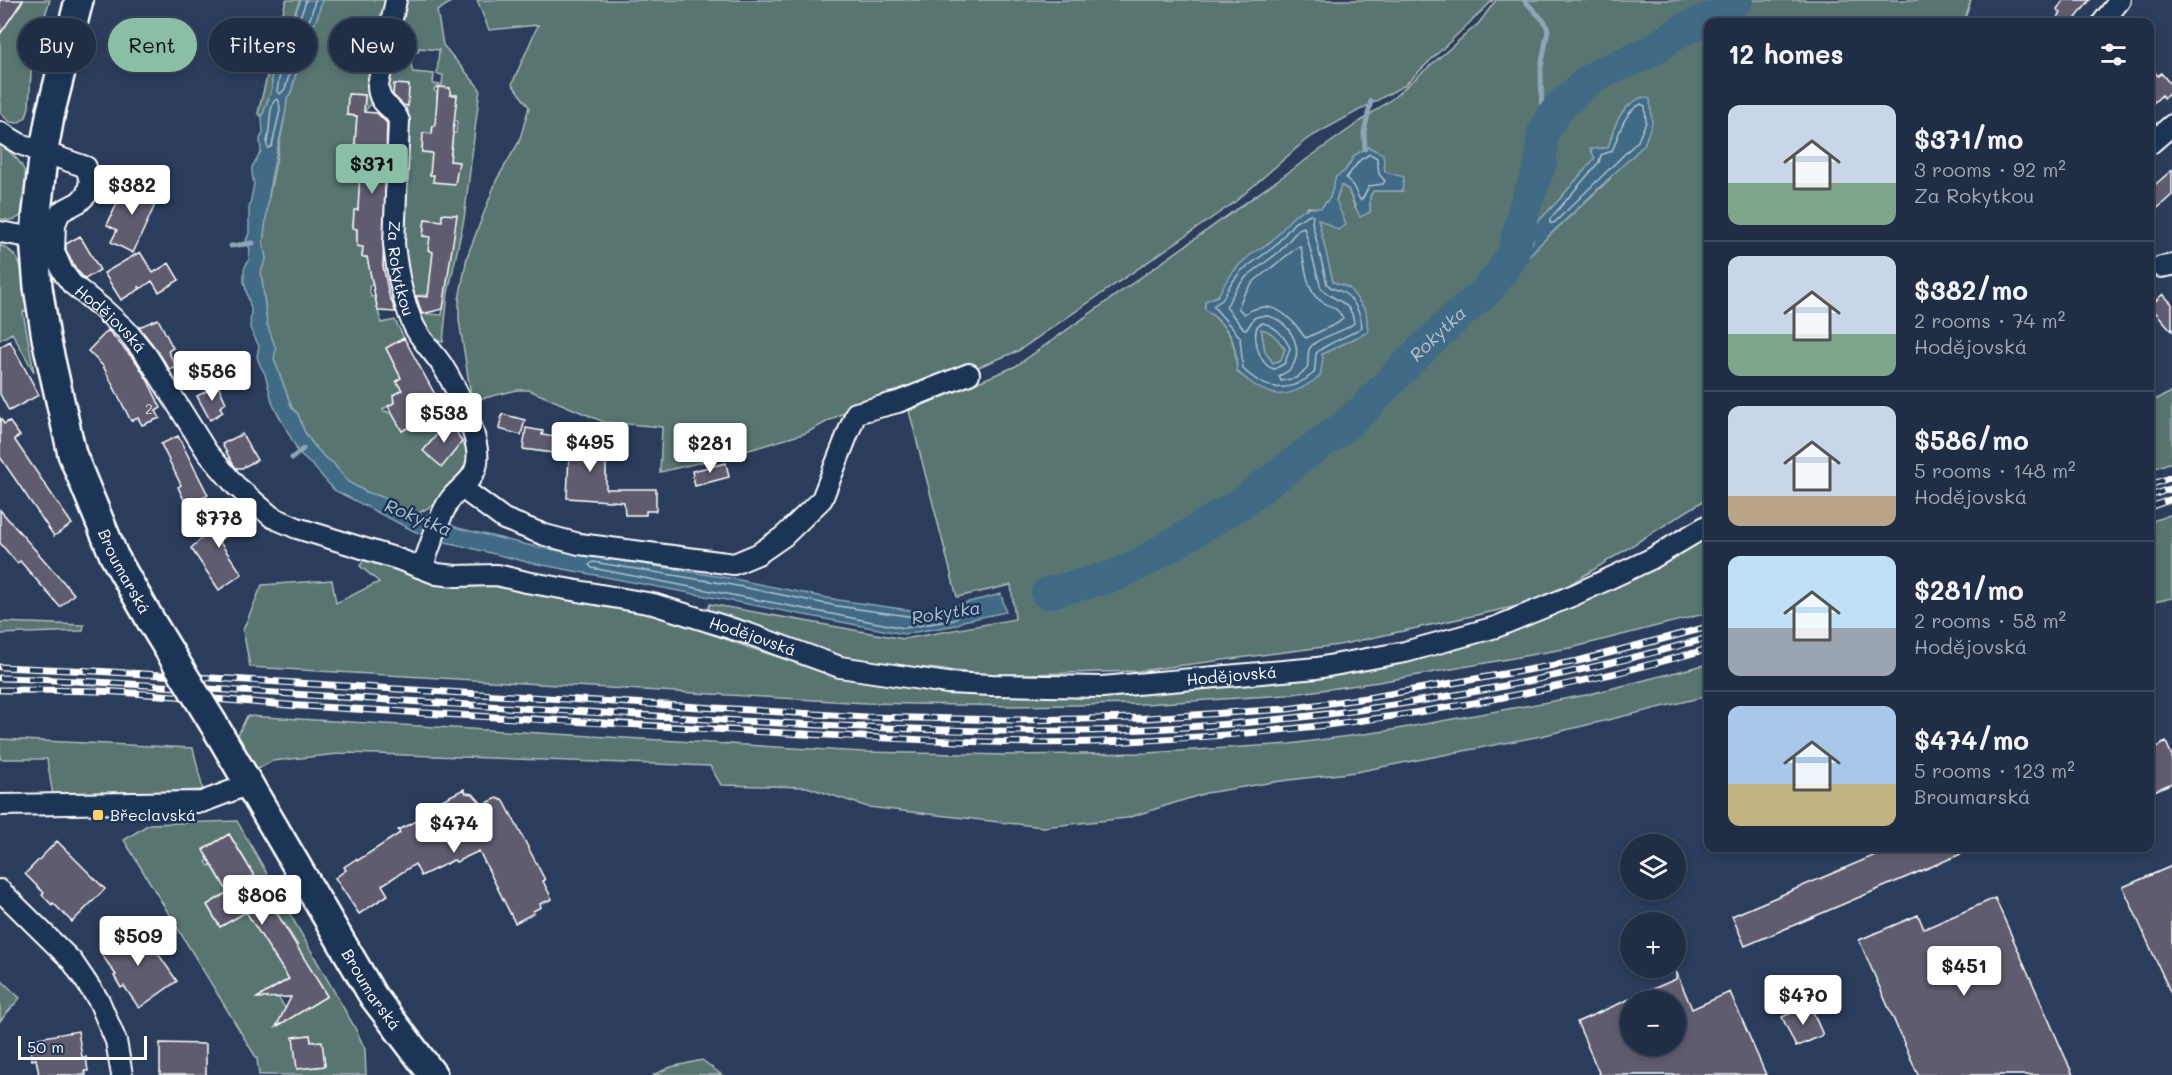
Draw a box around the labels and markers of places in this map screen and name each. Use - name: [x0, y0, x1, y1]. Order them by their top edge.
- pin: $371: [336, 144, 408, 195]
- pin: $382: [96, 165, 168, 216]
- pin: $586: [176, 351, 248, 402]
- pin: $538: [408, 393, 480, 444]
- pin: $495: [554, 422, 626, 473]
- pin: $281: [674, 423, 746, 474]
- pin: $778: [183, 498, 255, 549]
- pin: $474: [418, 803, 490, 854]
- place label: Břeclavská: [110, 804, 196, 825]
- marker: Břeclavská: [91, 808, 105, 822]
- pin: $806: [226, 875, 298, 926]
- pin: $509: [102, 916, 174, 967]
- pin: $451: [1928, 946, 2000, 997]
- pin: $470: [1767, 975, 1839, 1026]

